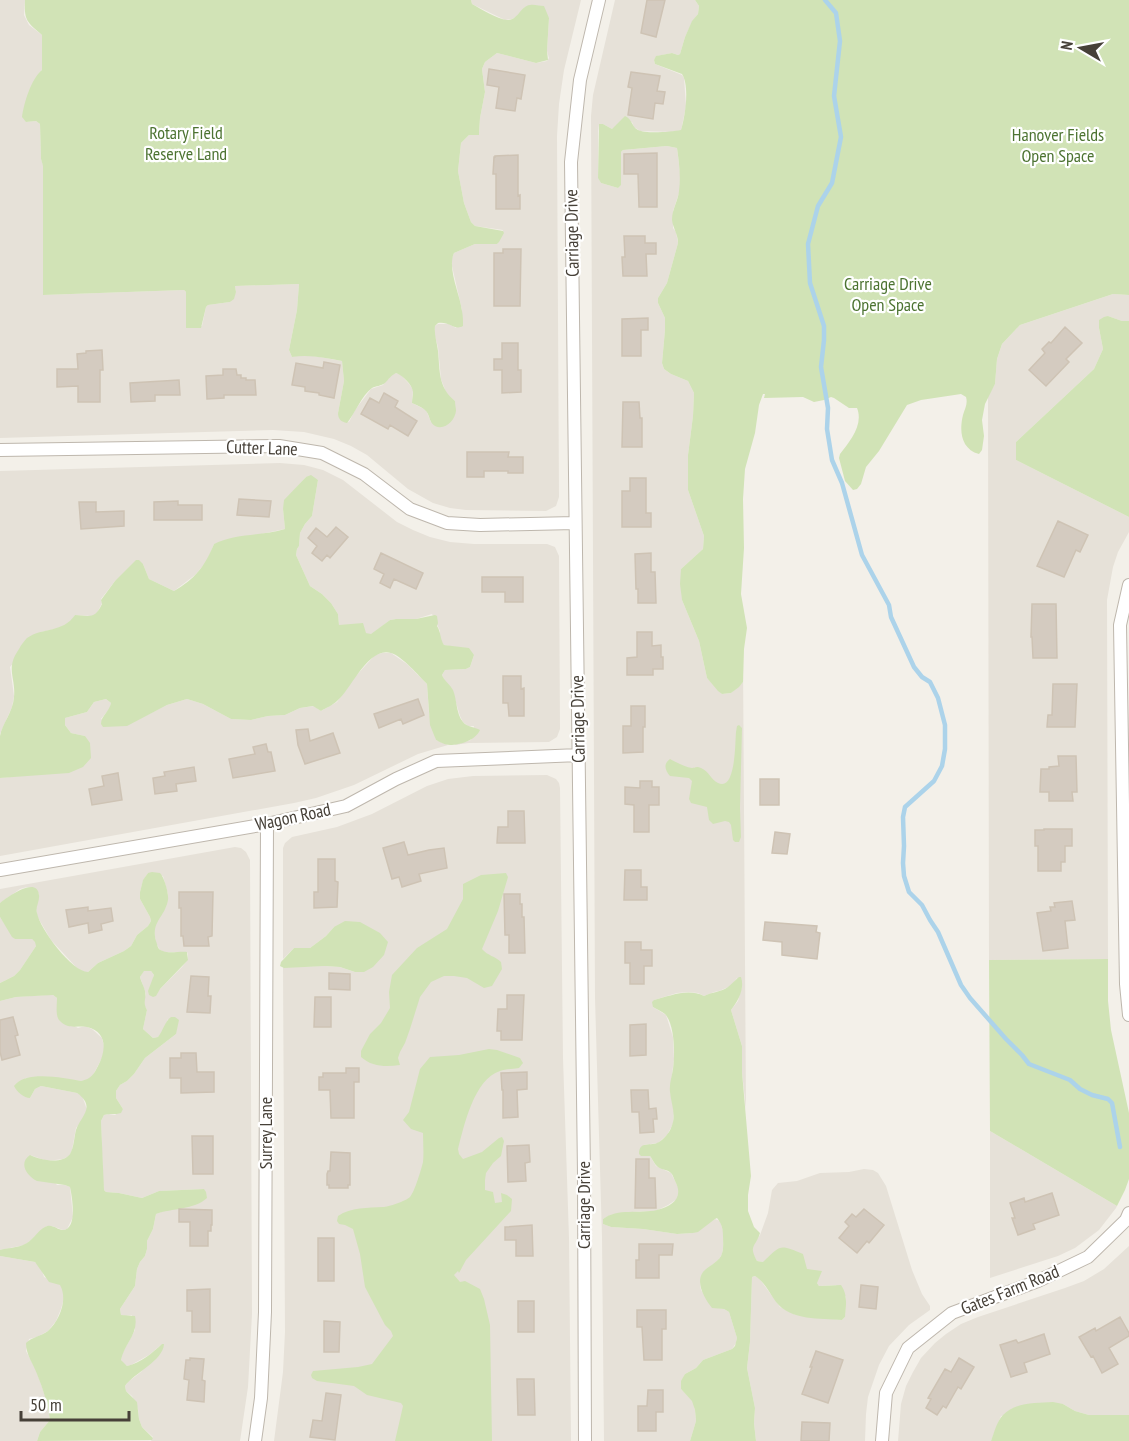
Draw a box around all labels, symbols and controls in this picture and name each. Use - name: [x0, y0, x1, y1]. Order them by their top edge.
- north arrow: [1051, 18, 1111, 78]
- text: N: [1056, 39, 1077, 51]
- park label: Rotary Field Reserve Land: [145, 121, 227, 165]
- park label: Hanover Fields Open Space: [1012, 123, 1104, 167]
- street label: Carriage Drive: [559, 189, 584, 277]
- park label: Carriage Drive Open Space: [844, 272, 932, 316]
- street label: Cutter Lane: [226, 435, 298, 460]
- street label: Carriage Drive: [565, 675, 590, 763]
- street label: Wagon Road: [253, 797, 333, 836]
- street label: Surrey Lane: [254, 1097, 277, 1169]
- street label: Carriage Drive: [572, 1161, 595, 1249]
- street label: Gates Farm Road: [957, 1259, 1062, 1320]
- scale bar: [21, 1384, 129, 1422]
- text: 50 m: [30, 1393, 62, 1416]

